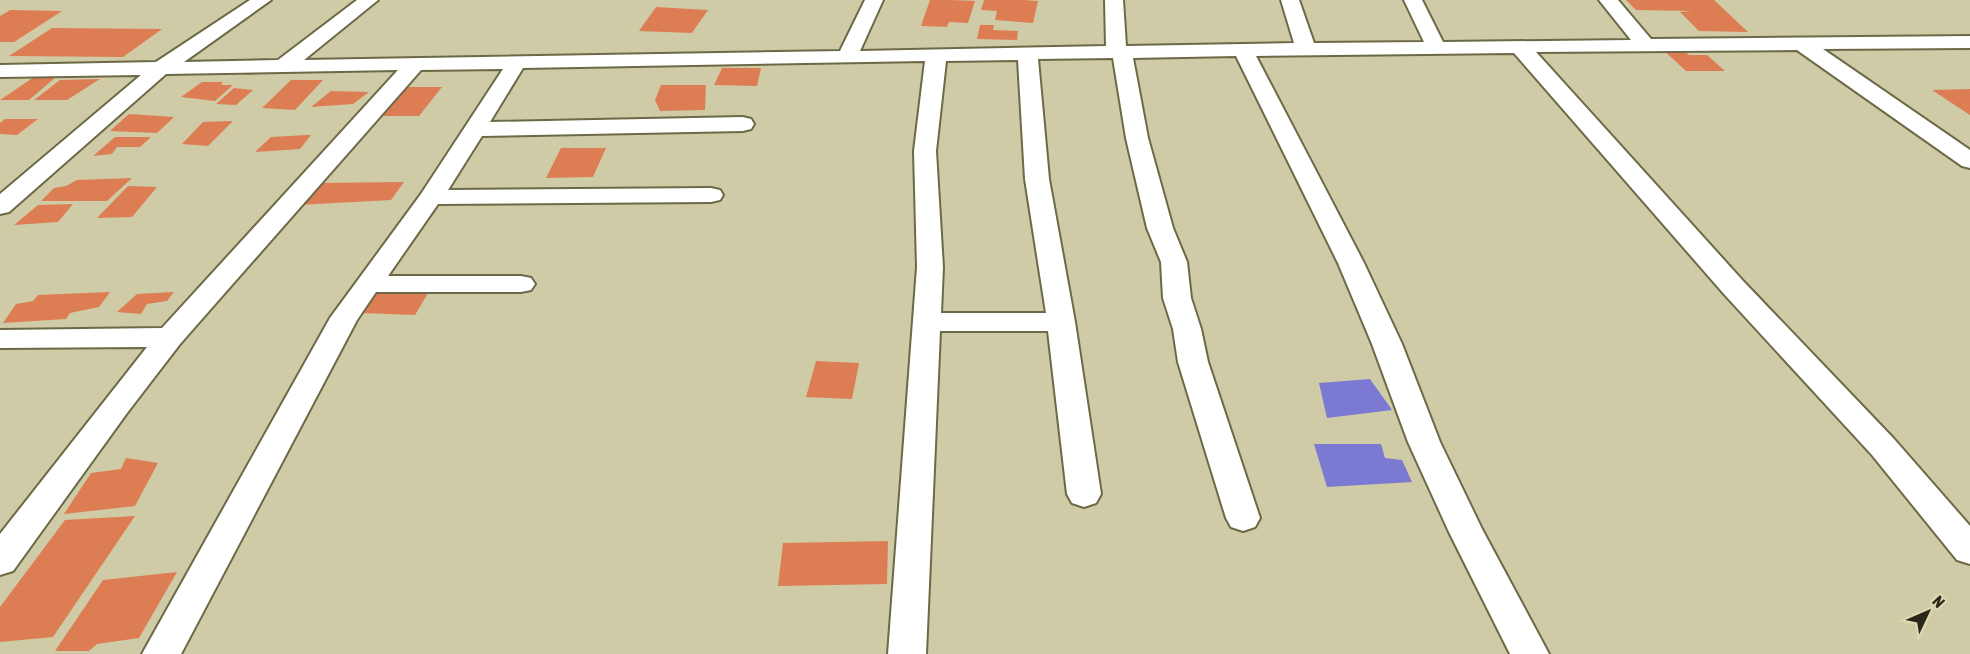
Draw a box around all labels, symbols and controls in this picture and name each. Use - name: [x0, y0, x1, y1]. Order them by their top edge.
- north arrow: [1898, 582, 1958, 642]
- text: N: [1929, 592, 1949, 611]

